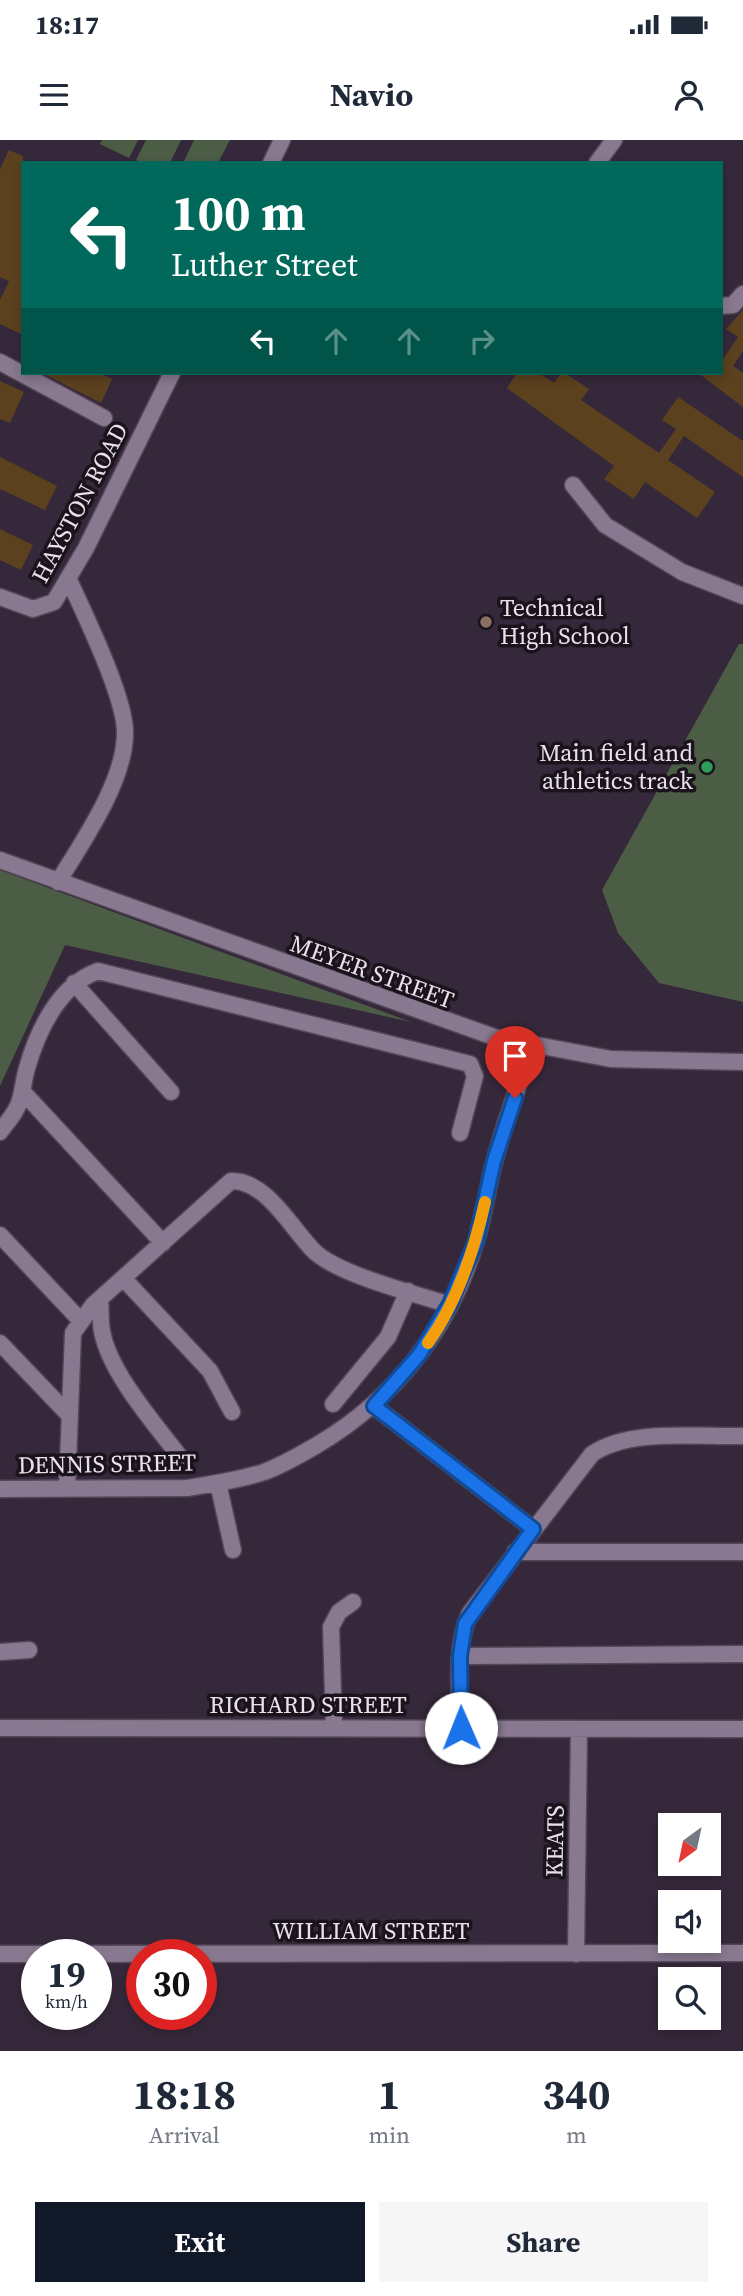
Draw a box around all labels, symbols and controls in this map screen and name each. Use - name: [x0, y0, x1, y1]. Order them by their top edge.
- text: 18:17: [35, 7, 99, 43]
- text: Navio: [330, 73, 413, 117]
- icon: menu: [35, 76, 73, 114]
- icon: person: [670, 76, 708, 114]
- text: 100 m: [171, 179, 306, 246]
- icon: left: [56, 189, 147, 280]
- text: Luther Street: [171, 243, 358, 287]
- icon: left: [244, 322, 282, 360]
- icon: ahead: [317, 322, 355, 360]
- icon: ahead: [390, 322, 428, 360]
- icon: right: [463, 322, 501, 360]
- street label: HAYSTON ROAD: [23, 417, 136, 589]
- place label: Technical High School: [500, 591, 630, 652]
- marker: Technical High School: [478, 614, 494, 630]
- place label: Main field and athletics track: [539, 736, 694, 797]
- marker: Main field and athletics track: [699, 759, 715, 775]
- street label: MEYER STREET: [286, 927, 459, 1017]
- pin: [485, 1026, 545, 1098]
- icon: arrive: [496, 1037, 534, 1075]
- street label: DENNIS STREET: [18, 1445, 197, 1482]
- street label: RICHARD STREET: [209, 1688, 407, 1721]
- position arrow: [424, 1691, 498, 1765]
- street label: KEATS: [537, 1805, 572, 1877]
- north arrow: [658, 1813, 721, 1876]
- map controls: [658, 1813, 721, 2030]
- button: sound: [658, 1890, 721, 1953]
- street label: WILLIAM STREET: [272, 1914, 470, 1947]
- speed limit sign: 30: [126, 1939, 217, 2030]
- text: 19: [48, 1951, 85, 1999]
- button: search: [658, 1967, 721, 2030]
- text: km/h: [45, 1989, 88, 2014]
- text: 18:18: [132, 2065, 236, 2123]
- text: 1: [378, 2065, 401, 2123]
- text: 340: [542, 2065, 611, 2123]
- text: Arrival: [149, 2119, 220, 2151]
- text: min: [368, 2119, 410, 2151]
- text: m: [566, 2119, 587, 2151]
- button: Exit: [35, 2202, 365, 2282]
- button: Share: [379, 2202, 708, 2282]

